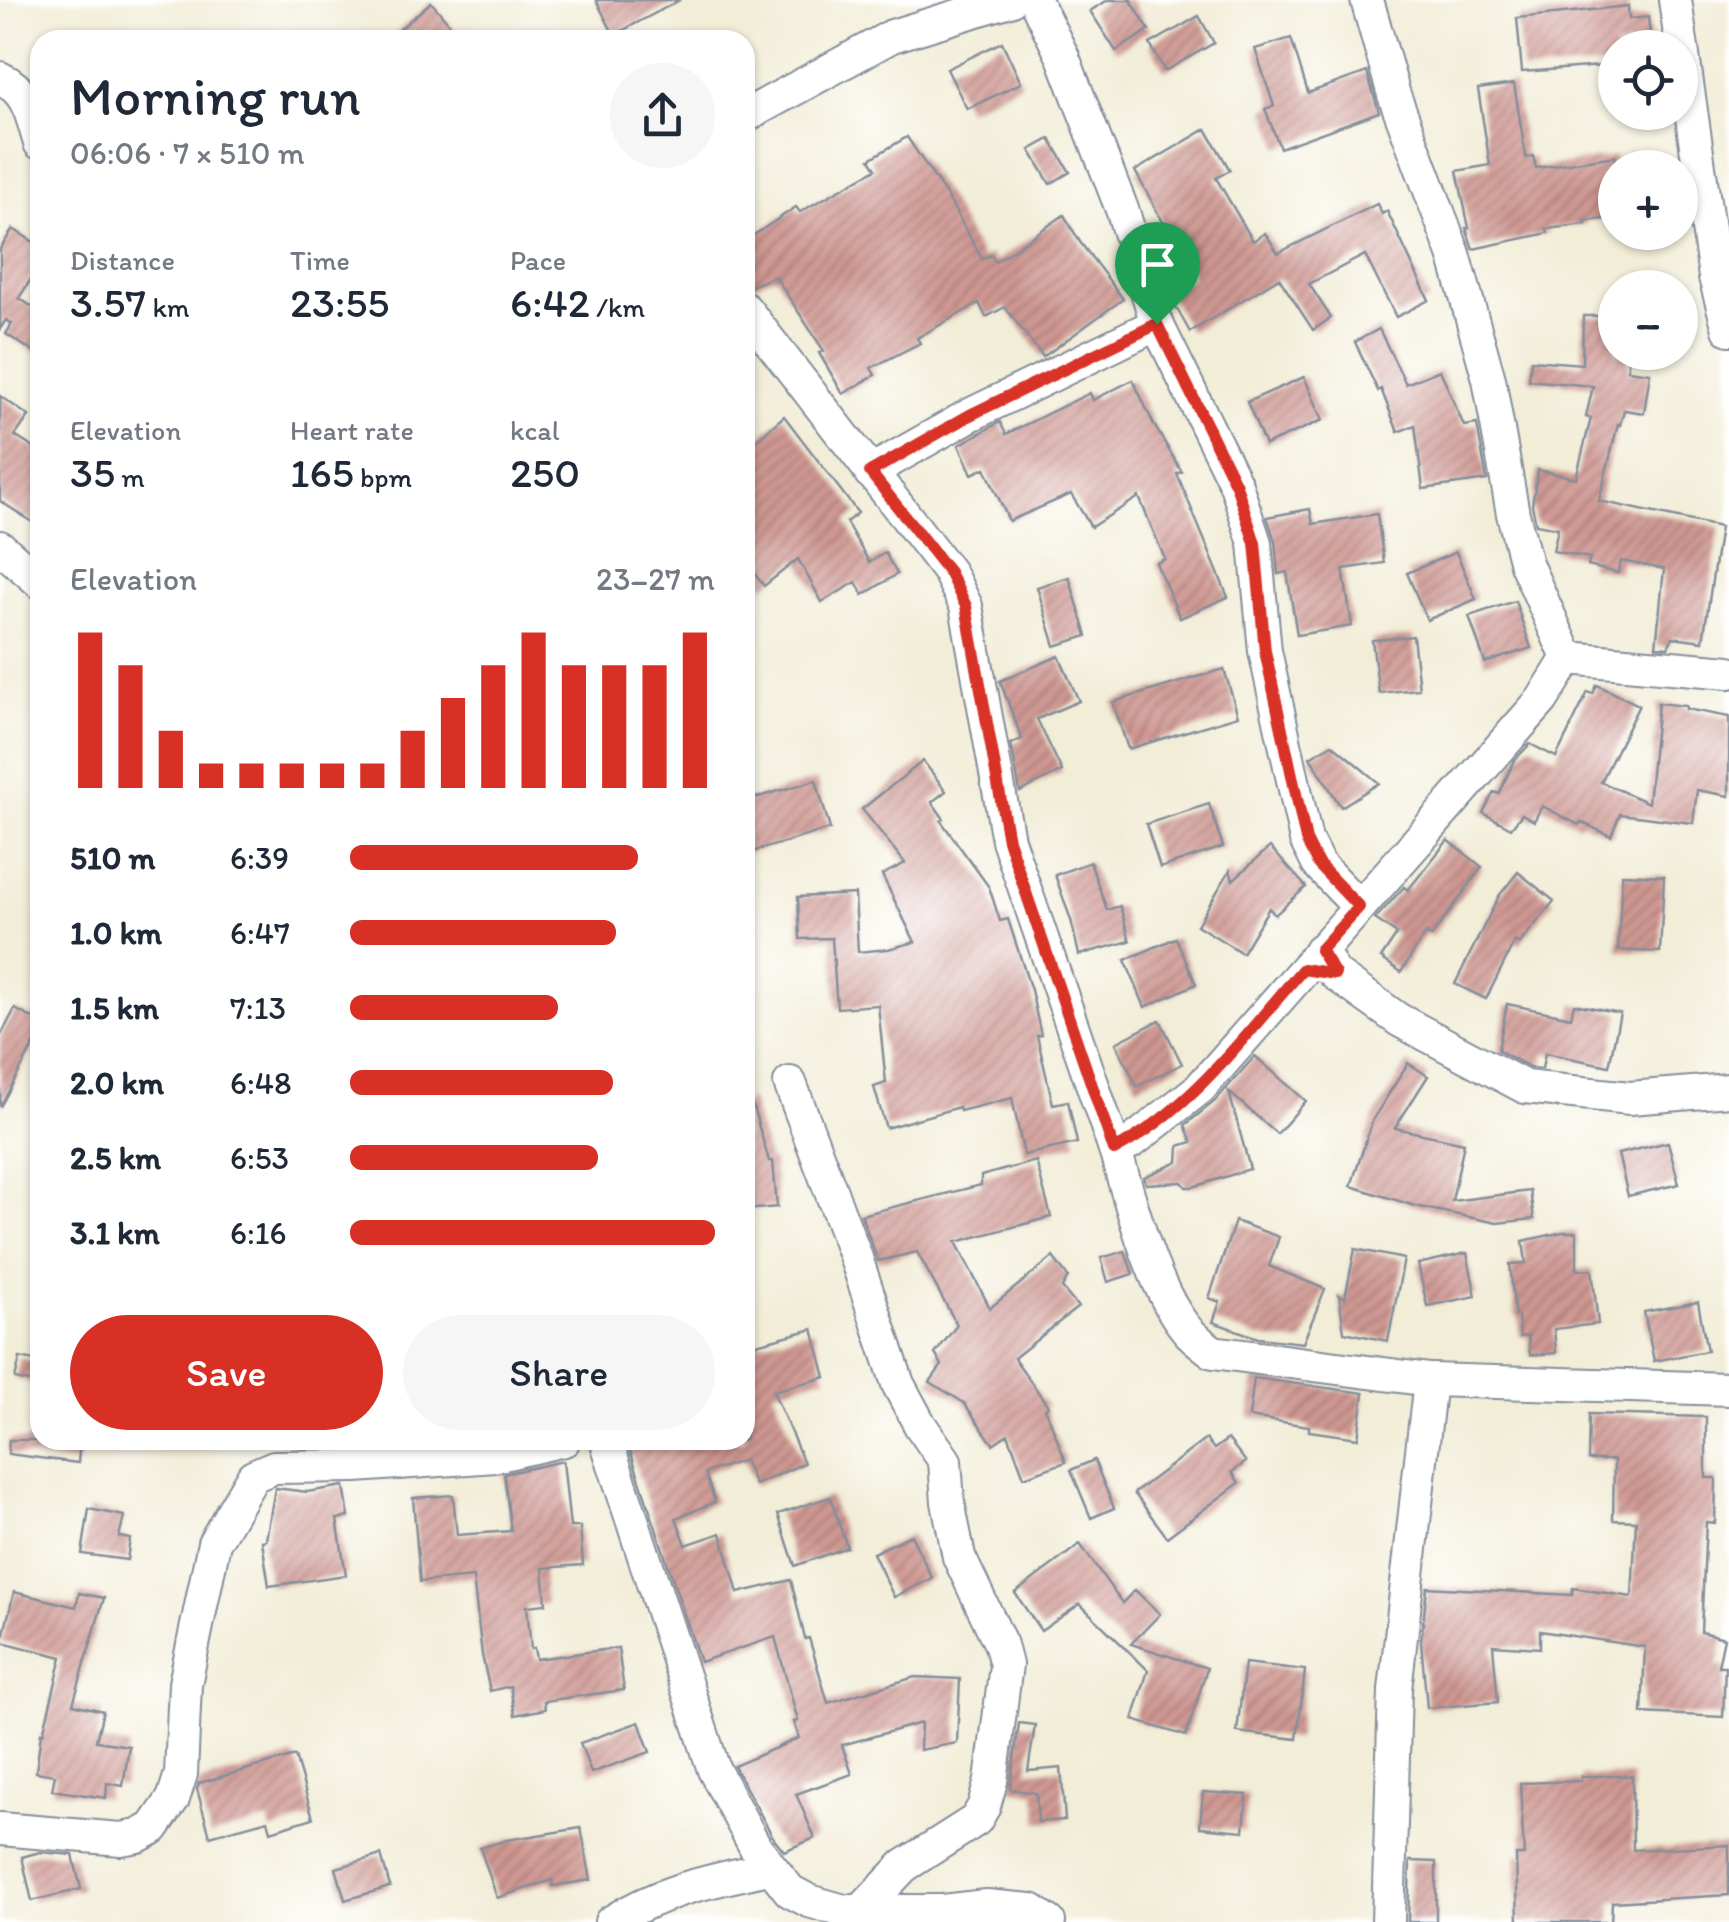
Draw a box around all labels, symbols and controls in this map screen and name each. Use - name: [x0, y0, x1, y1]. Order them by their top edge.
- map controls: [1598, 30, 1698, 370]
- button: locate: [1598, 30, 1698, 130]
- text: Morning run: [70, 63, 361, 129]
- button: share: [610, 63, 715, 168]
- text: 06:06 · 7 × 510 m: [70, 134, 305, 172]
- button: +: [1598, 150, 1698, 250]
- pin: [1115, 222, 1200, 325]
- icon: arrive: [1130, 237, 1185, 292]
- text: Distance: [70, 243, 175, 277]
- text: Time: [290, 243, 350, 277]
- text: Pace: [510, 243, 566, 277]
- button: −: [1598, 270, 1698, 370]
- text: 3.57: [70, 277, 146, 328]
- text: 23:55: [290, 277, 389, 328]
- text: 6:42: [510, 277, 590, 328]
- text: km: [146, 290, 189, 324]
- text: /km: [590, 290, 645, 324]
- text: Elevation: [70, 413, 181, 447]
- text: Heart rate: [290, 413, 414, 447]
- text: kcal: [510, 413, 560, 447]
- text: 35: [70, 447, 115, 498]
- text: 165: [290, 447, 354, 498]
- text: 250: [510, 447, 580, 498]
- text: m: [115, 460, 145, 494]
- text: bpm: [354, 460, 412, 494]
- text: Elevation: [70, 560, 197, 598]
- text: 23–27 m: [596, 560, 715, 598]
- text: 510 m: [70, 839, 155, 877]
- text: 6:39: [230, 839, 289, 877]
- text: 1.0 km: [70, 914, 162, 952]
- text: 6:47: [230, 914, 290, 952]
- text: 1.5 km: [70, 989, 159, 1027]
- text: 7:13: [230, 989, 286, 1027]
- text: 2.0 km: [70, 1064, 164, 1102]
- text: 6:48: [230, 1064, 292, 1102]
- text: 2.5 km: [70, 1139, 161, 1177]
- text: 6:53: [230, 1139, 289, 1177]
- text: 3.1 km: [70, 1214, 160, 1252]
- text: 6:16: [230, 1214, 287, 1252]
- button: Save: [70, 1315, 383, 1430]
- button: Share: [403, 1315, 715, 1430]

